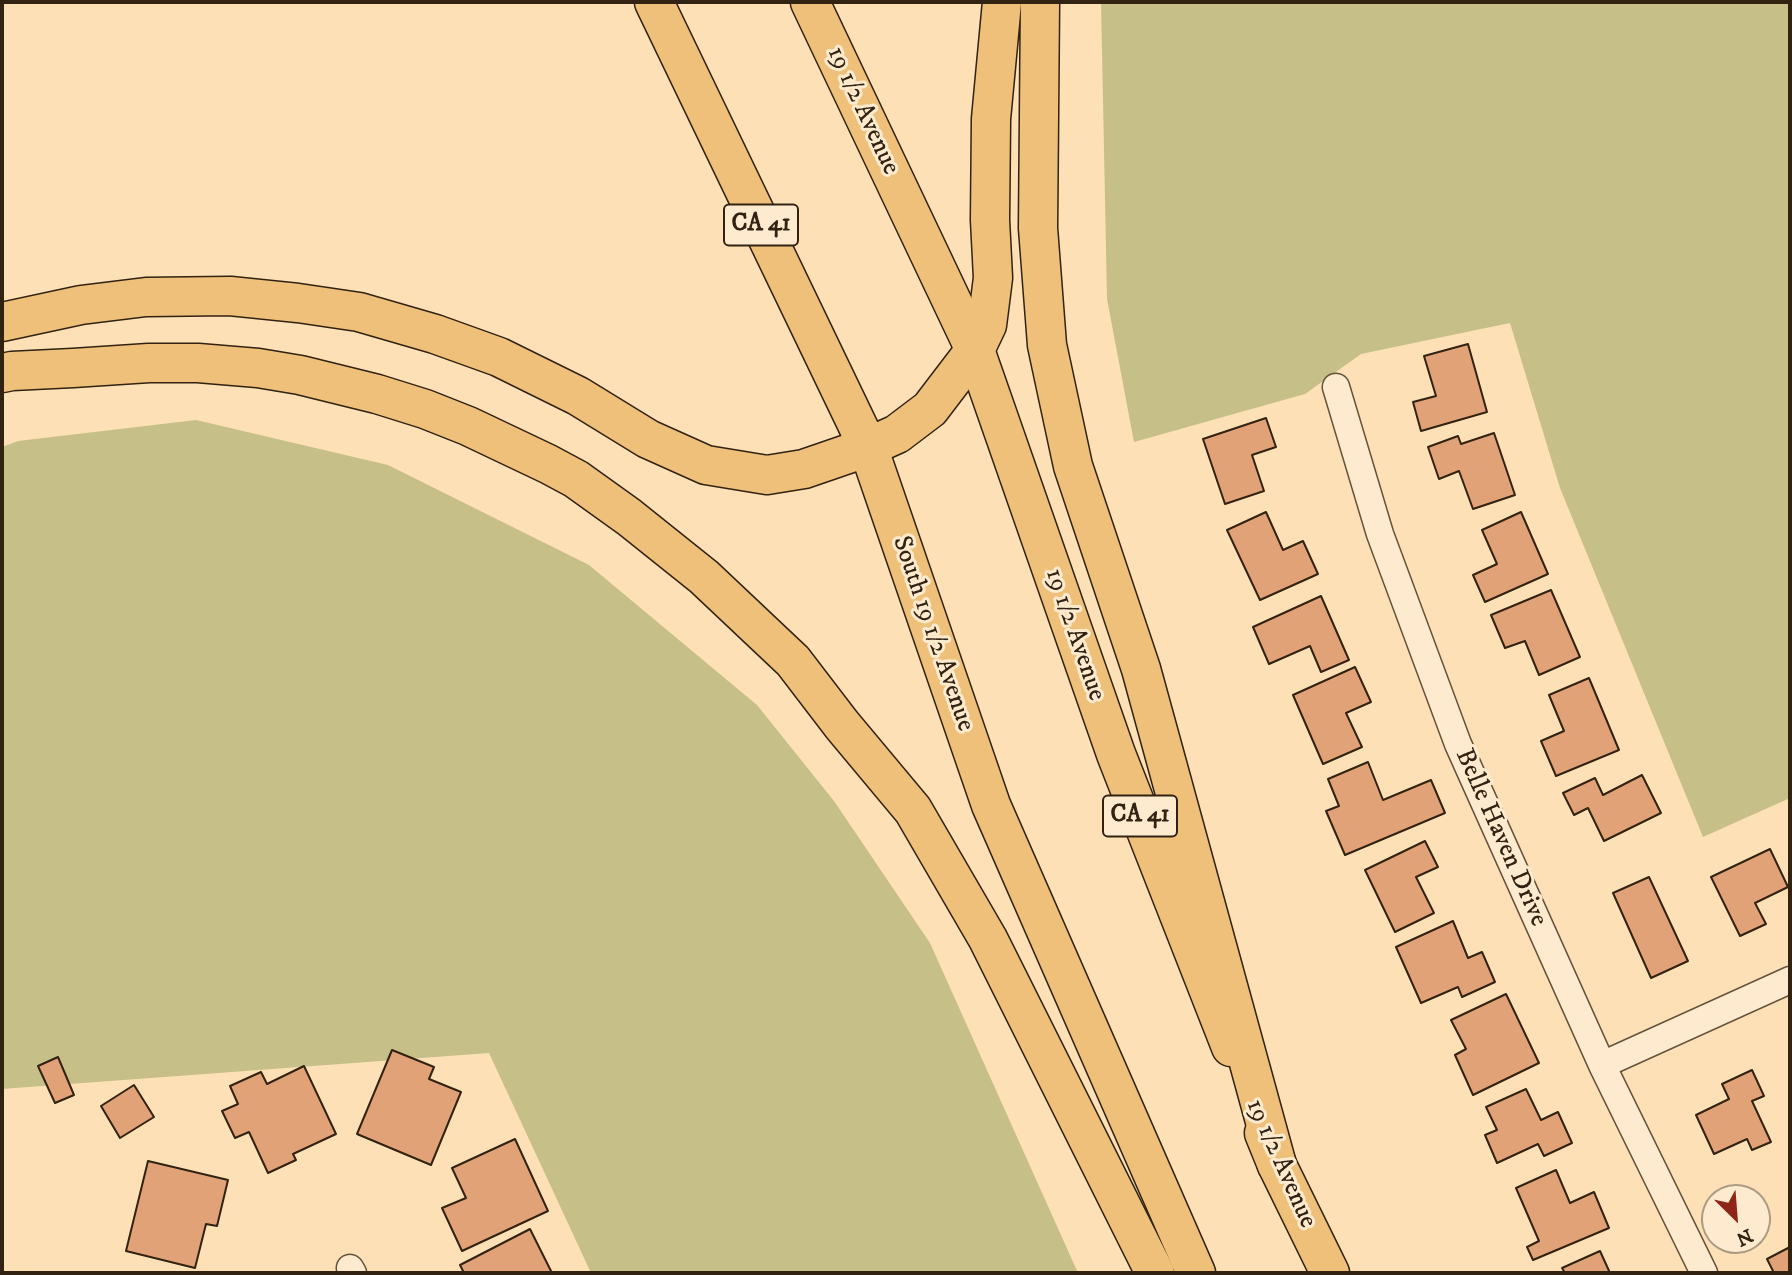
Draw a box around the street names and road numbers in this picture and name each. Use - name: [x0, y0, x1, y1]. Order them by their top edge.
- street label: 19 1/2 Avenue: [819, 42, 905, 180]
- road number: CA 41: [724, 205, 798, 246]
- street label: South 19 1/2 Avenue: [884, 532, 980, 736]
- street label: 19 1/2 Avenue: [1037, 565, 1111, 705]
- street label: Belle Haven Drive: [1447, 744, 1553, 932]
- road number: CA 41: [1103, 796, 1177, 836]
- street label: 19 1/2 Avenue: [1238, 1095, 1322, 1233]

